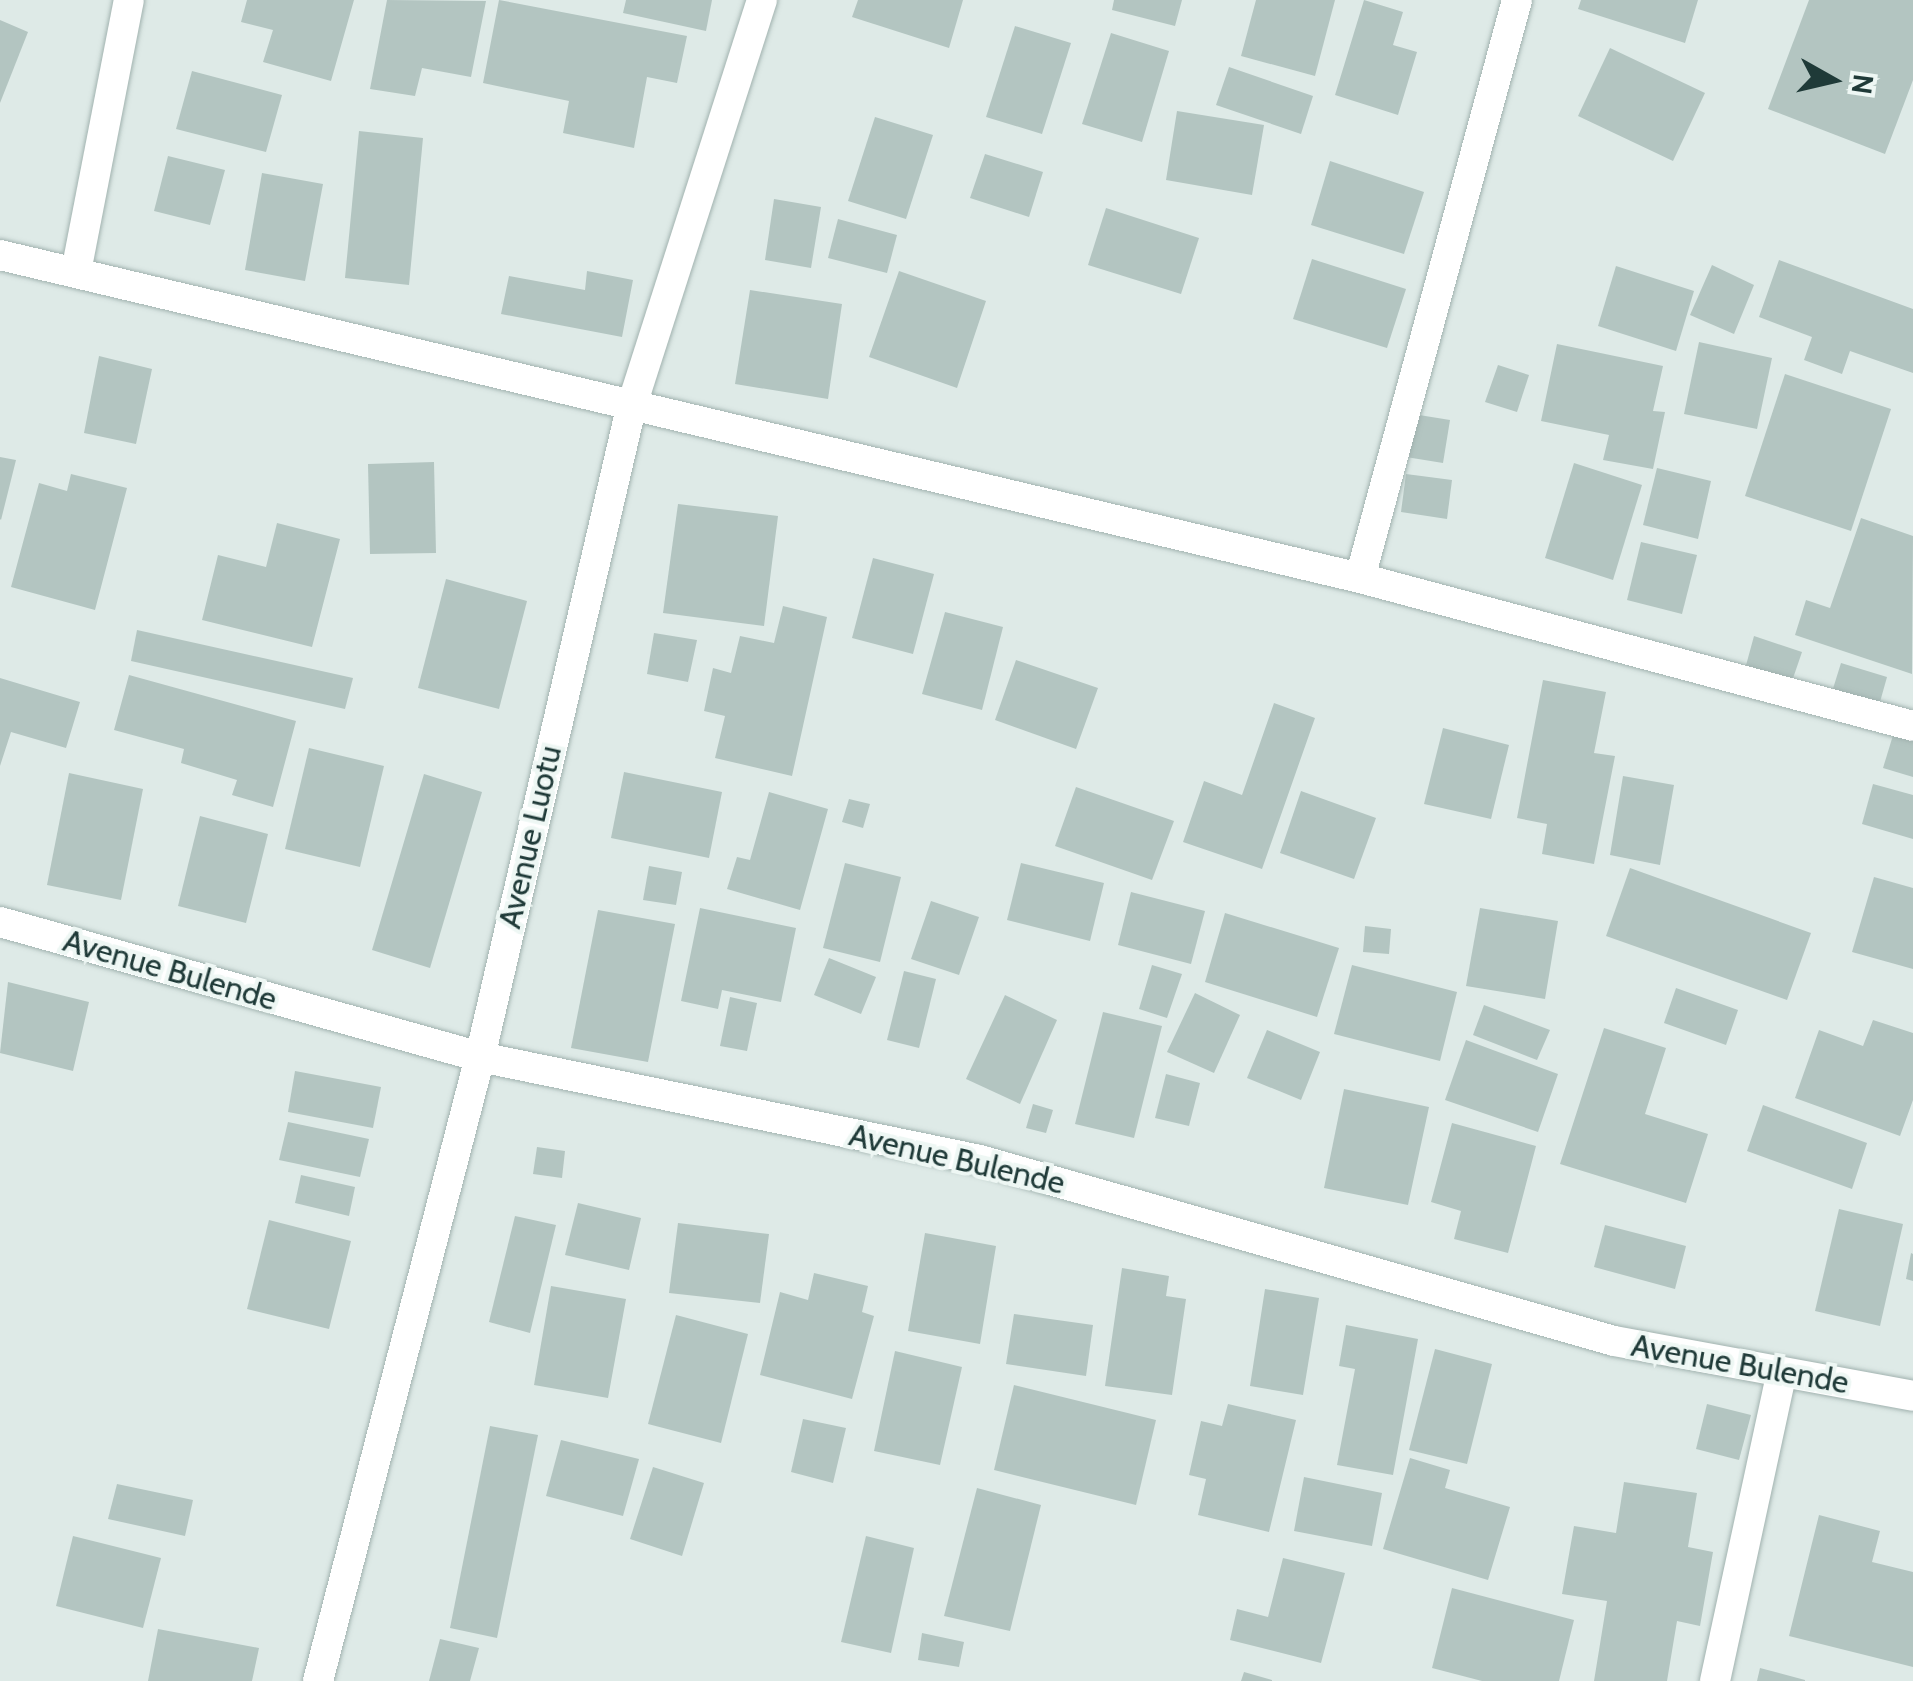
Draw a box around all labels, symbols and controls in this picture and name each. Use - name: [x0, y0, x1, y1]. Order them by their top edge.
- north arrow: [1783, 30, 1883, 130]
- text: N: [1844, 72, 1881, 96]
- street label: Avenue Luotu: [490, 742, 570, 932]
- street label: Avenue Bulende: [59, 921, 281, 1019]
- street label: Avenue Bulende: [845, 1116, 1069, 1202]
- street label: Avenue Bulende: [1628, 1326, 1852, 1402]

